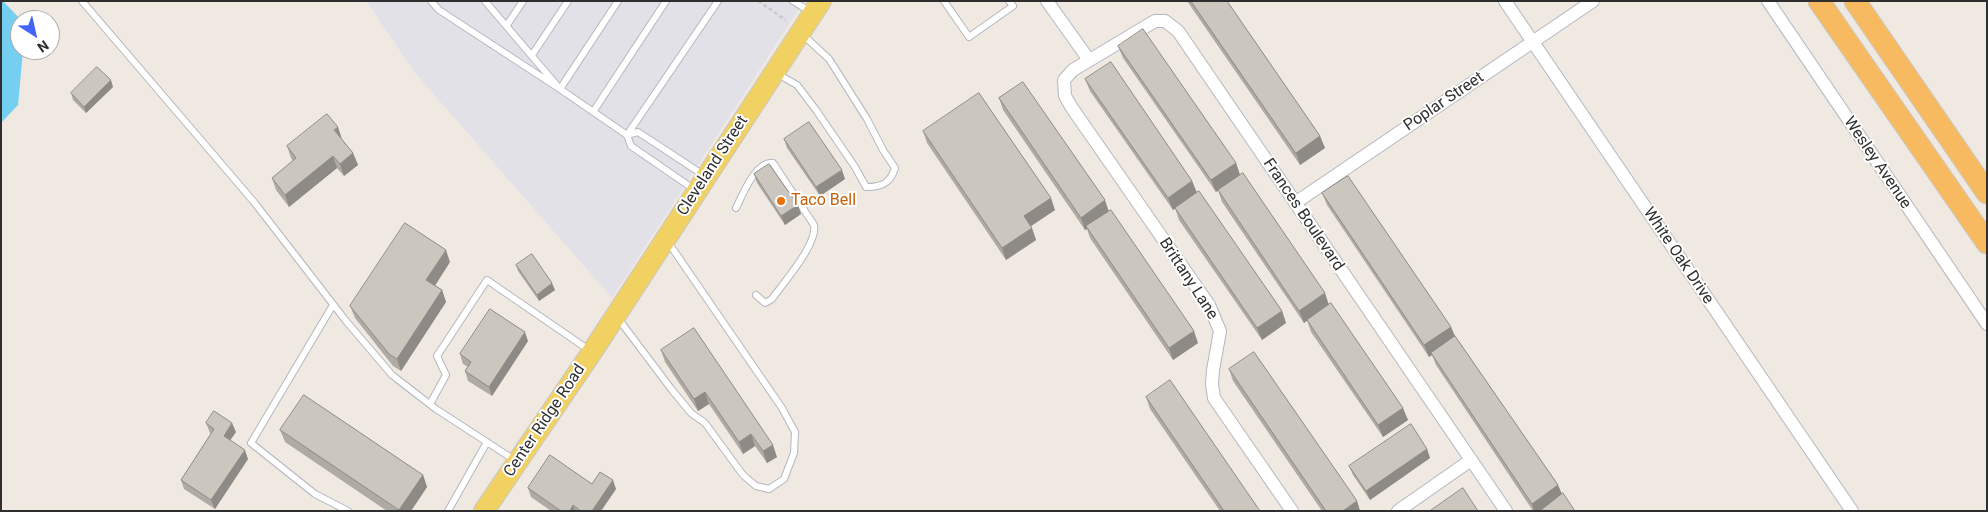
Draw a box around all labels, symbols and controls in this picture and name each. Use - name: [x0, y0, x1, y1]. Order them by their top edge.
- north arrow: [10, 10, 60, 60]
- text: N: [34, 37, 52, 56]
- street label: Poplar Street: [1400, 68, 1488, 136]
- street label: Cleveland Street: [674, 112, 752, 220]
- street label: Wesley Avenue: [1839, 113, 1915, 213]
- street label: Frances Boulevard: [1258, 155, 1348, 275]
- place label: Taco Bell: [791, 191, 856, 211]
- marker: Taco Bell: [775, 195, 787, 207]
- street label: White Oak Drive: [1639, 204, 1717, 308]
- street label: Brittany Lane: [1154, 235, 1222, 323]
- street label: Center Ridge Road: [500, 361, 590, 481]

